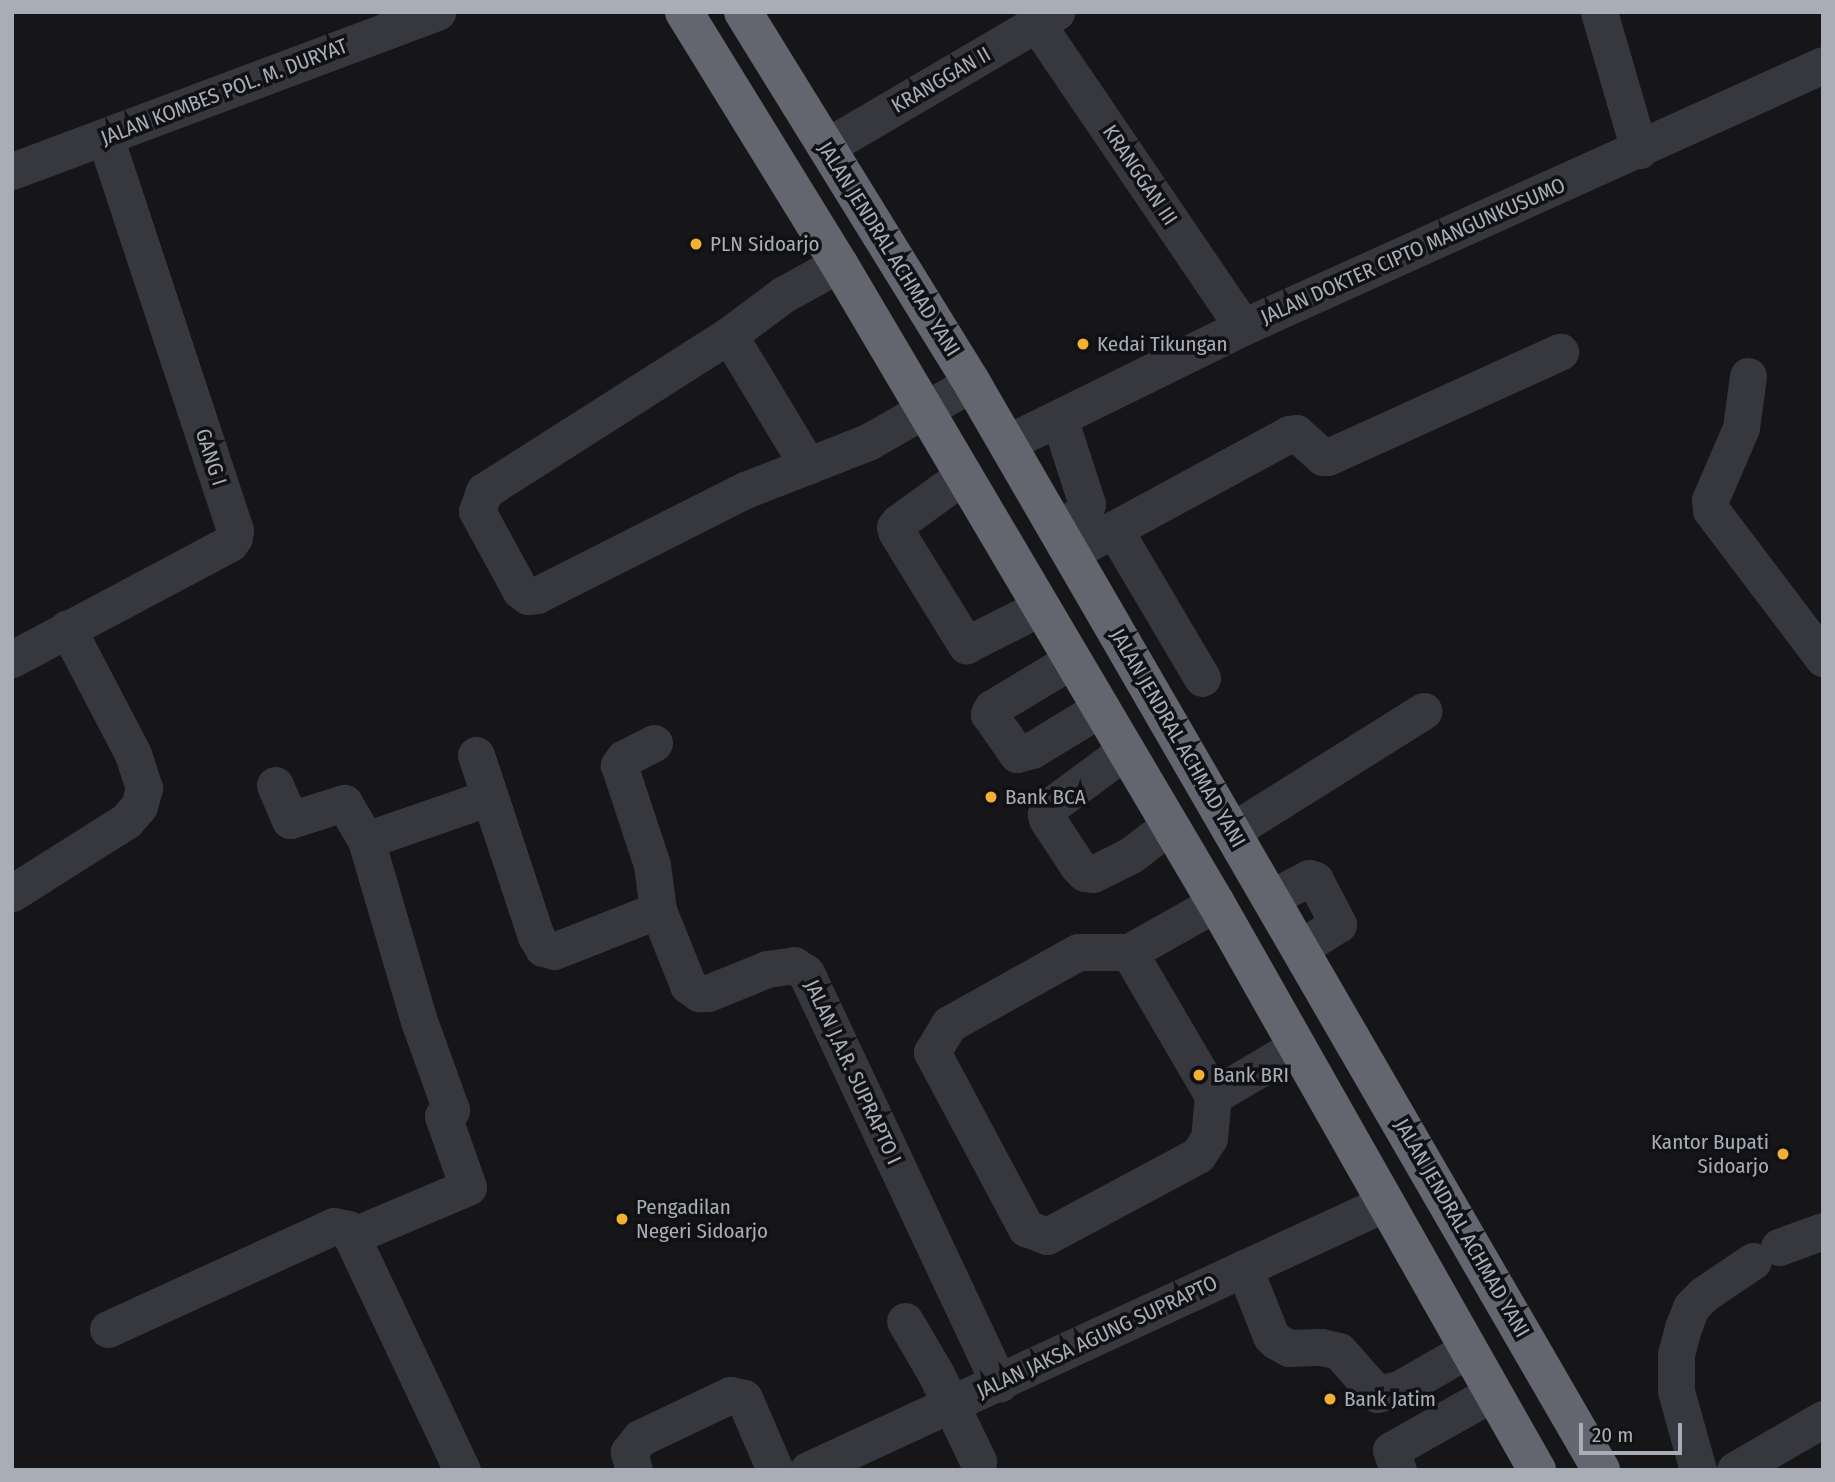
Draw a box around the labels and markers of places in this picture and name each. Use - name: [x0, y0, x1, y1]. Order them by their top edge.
- place label: PLN Sidoarjo: [710, 231, 820, 257]
- marker: PLN Sidoarjo: [688, 236, 704, 252]
- place label: Kedai Tikungan: [1097, 331, 1227, 357]
- marker: Kedai Tikungan: [1075, 336, 1091, 352]
- place label: Bank BCA: [1005, 784, 1086, 810]
- marker: Bank BCA: [983, 789, 999, 805]
- place label: Bank BRI: [1213, 1062, 1289, 1088]
- marker: Bank BRI: [1191, 1067, 1207, 1083]
- place label: Kantor Bupati Sidoarjo: [1651, 1129, 1769, 1179]
- marker: Kantor Bupati Sidoarjo: [1775, 1146, 1791, 1162]
- place label: Pengadilan Negeri Sidoarjo: [636, 1194, 768, 1244]
- marker: Pengadilan Negeri Sidoarjo: [614, 1211, 630, 1227]
- place label: Bank Jatim: [1344, 1386, 1436, 1412]
- marker: Bank Jatim: [1322, 1391, 1338, 1407]

